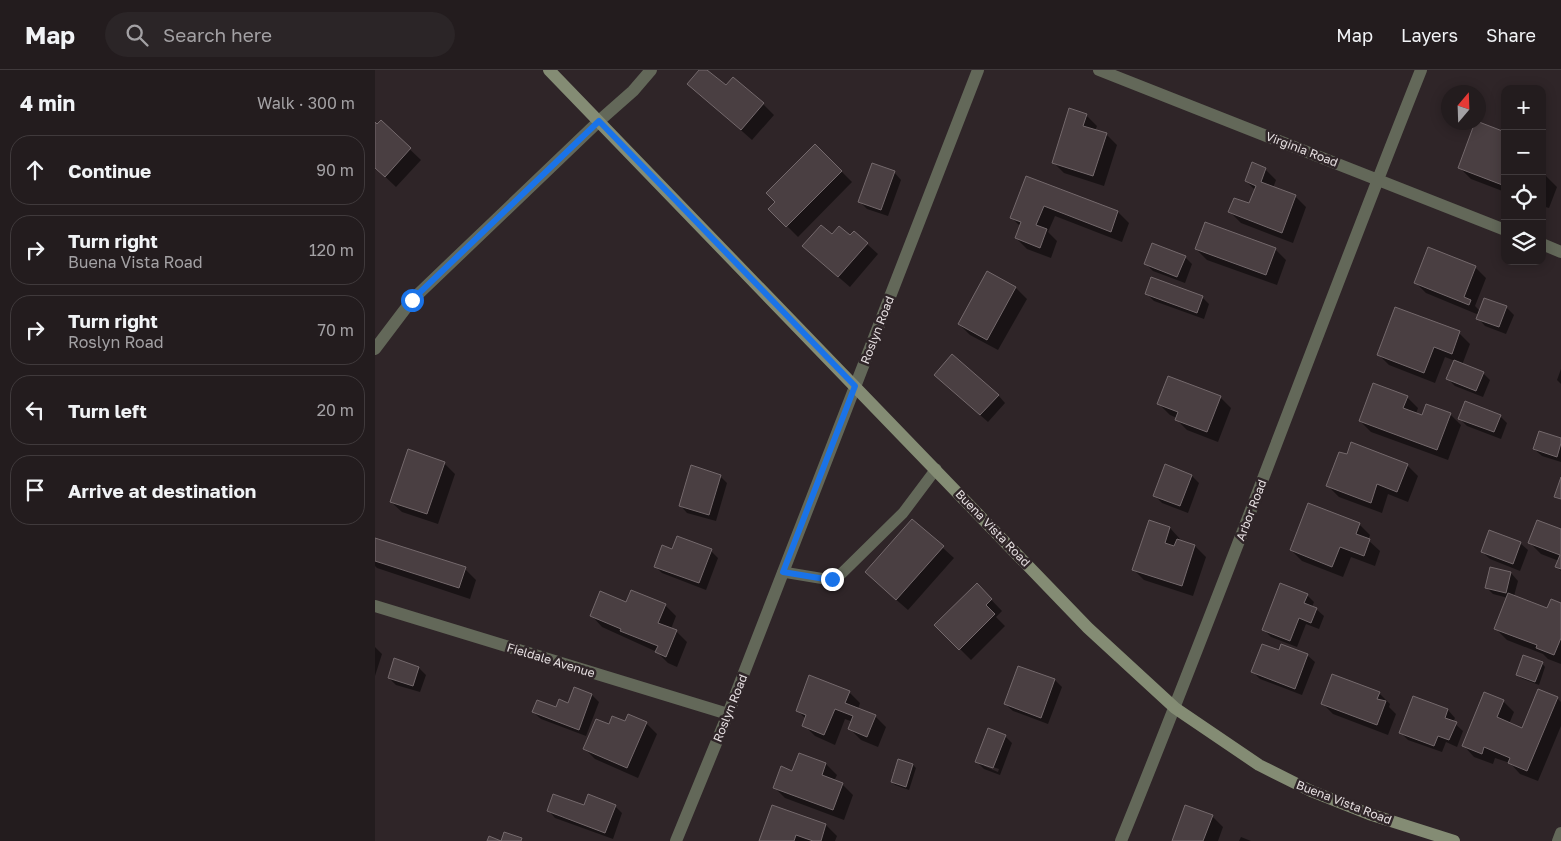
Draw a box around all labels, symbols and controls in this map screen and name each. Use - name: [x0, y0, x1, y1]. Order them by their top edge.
- search box: [105, 12, 455, 57]
- text: Map: [25, 20, 75, 49]
- icon: search: [123, 21, 151, 49]
- text: Search here: [163, 23, 272, 46]
- text: Map: [1336, 24, 1373, 46]
- text: Layers: [1401, 24, 1458, 46]
- text: Share: [1486, 24, 1536, 46]
- north arrow: [1441, 85, 1486, 130]
- map controls: [1501, 85, 1546, 265]
- button: +: [1501, 85, 1546, 130]
- text: 4 min: [20, 90, 75, 116]
- text: Walk · 300 m: [257, 93, 355, 113]
- street label: Virginia Road: [1264, 128, 1340, 170]
- button: −: [1501, 130, 1546, 175]
- icon: ahead: [21, 156, 49, 184]
- text: Continue: [68, 159, 151, 182]
- text: 90 m: [316, 160, 354, 180]
- button: locate: [1501, 175, 1546, 220]
- button: layers: [1501, 220, 1546, 265]
- text: Turn right: [68, 229, 158, 252]
- icon: right: [21, 236, 49, 264]
- text: 120 m: [309, 240, 354, 260]
- text: Buena Vista Road: [68, 252, 203, 272]
- route start: [401, 289, 424, 312]
- street label: Roslyn Road: [857, 294, 897, 366]
- text: Turn right: [68, 309, 158, 332]
- icon: right: [21, 316, 49, 344]
- text: 70 m: [317, 320, 354, 340]
- text: Roslyn Road: [68, 332, 164, 352]
- icon: left: [21, 396, 49, 424]
- text: Turn left: [68, 399, 147, 422]
- text: 20 m: [317, 400, 354, 420]
- icon: arrive: [21, 476, 49, 504]
- street label: Arbor Road: [1232, 477, 1270, 543]
- text: Arrive at destination: [68, 479, 256, 502]
- street label: Buena Vista Road: [953, 486, 1033, 570]
- route end: [821, 568, 844, 591]
- street label: Fieldale Avenue: [505, 639, 597, 681]
- street label: Roslyn Road: [710, 672, 750, 744]
- street label: Buena Vista Road: [1294, 777, 1394, 827]

